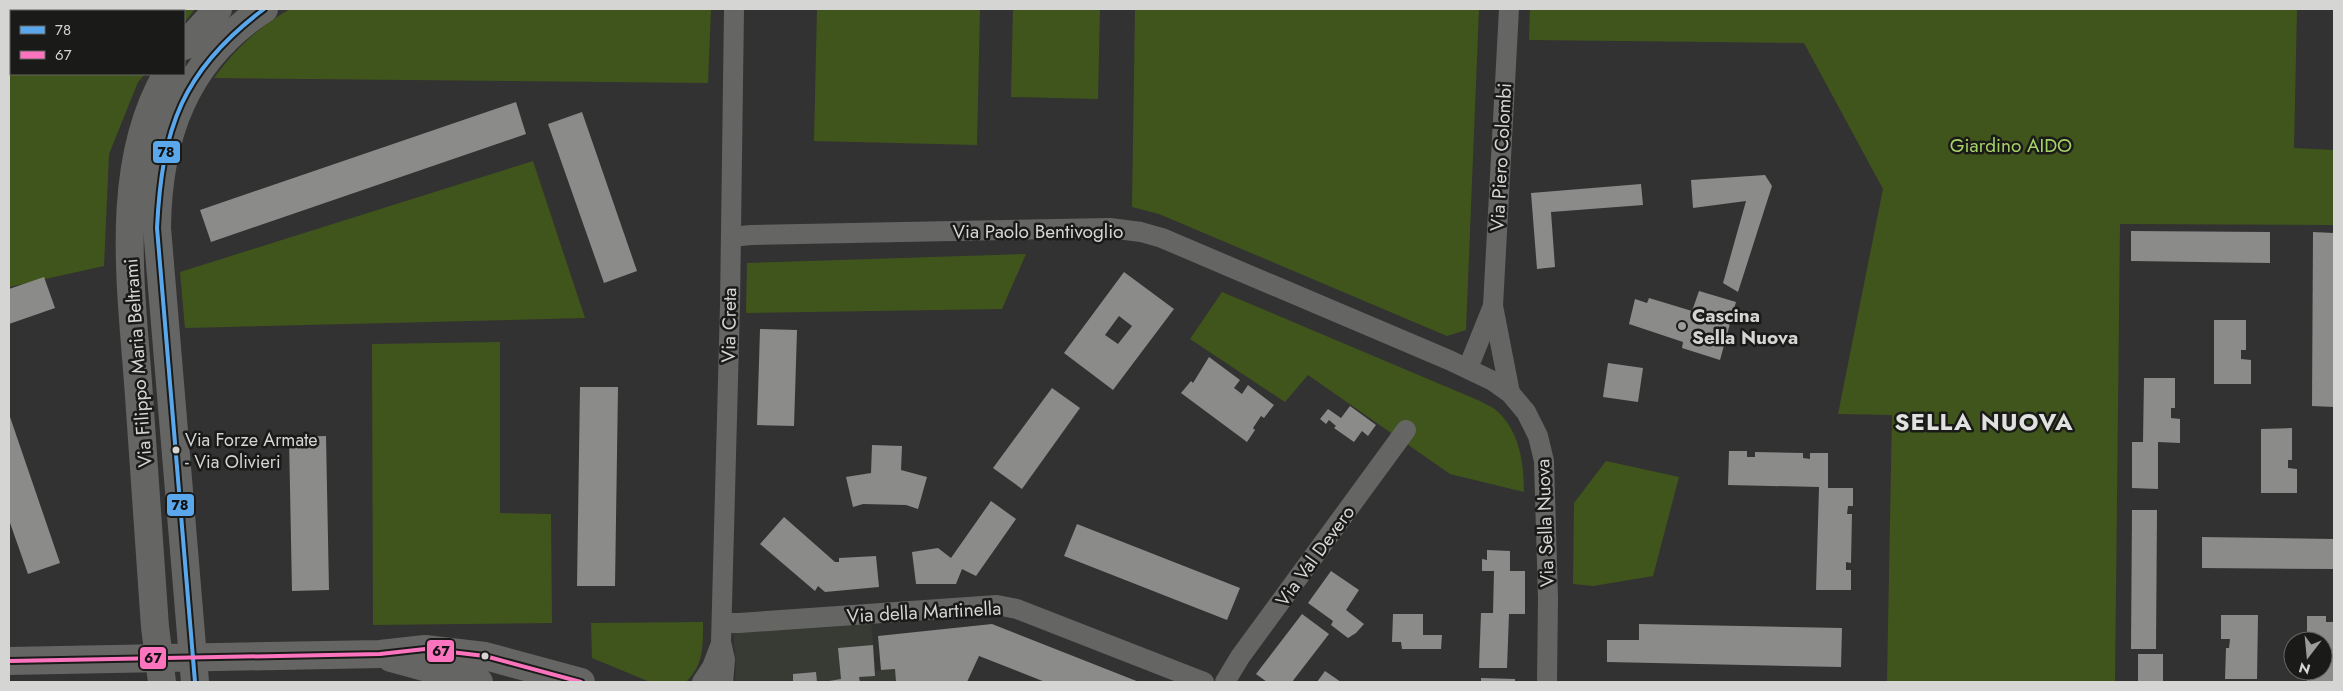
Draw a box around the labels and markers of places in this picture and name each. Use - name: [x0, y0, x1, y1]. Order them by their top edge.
- place label: Cascina Sella Nuova: [1692, 302, 1798, 351]
- marker: Cascina Sella Nuova: [1676, 320, 1688, 332]
- place label: Via Forze Armate - Via Olivieri: [185, 427, 318, 475]
- marker: Via Forze Armate - Via Olivieri: [171, 445, 181, 455]
- unlabelled marker: [480, 651, 490, 661]

